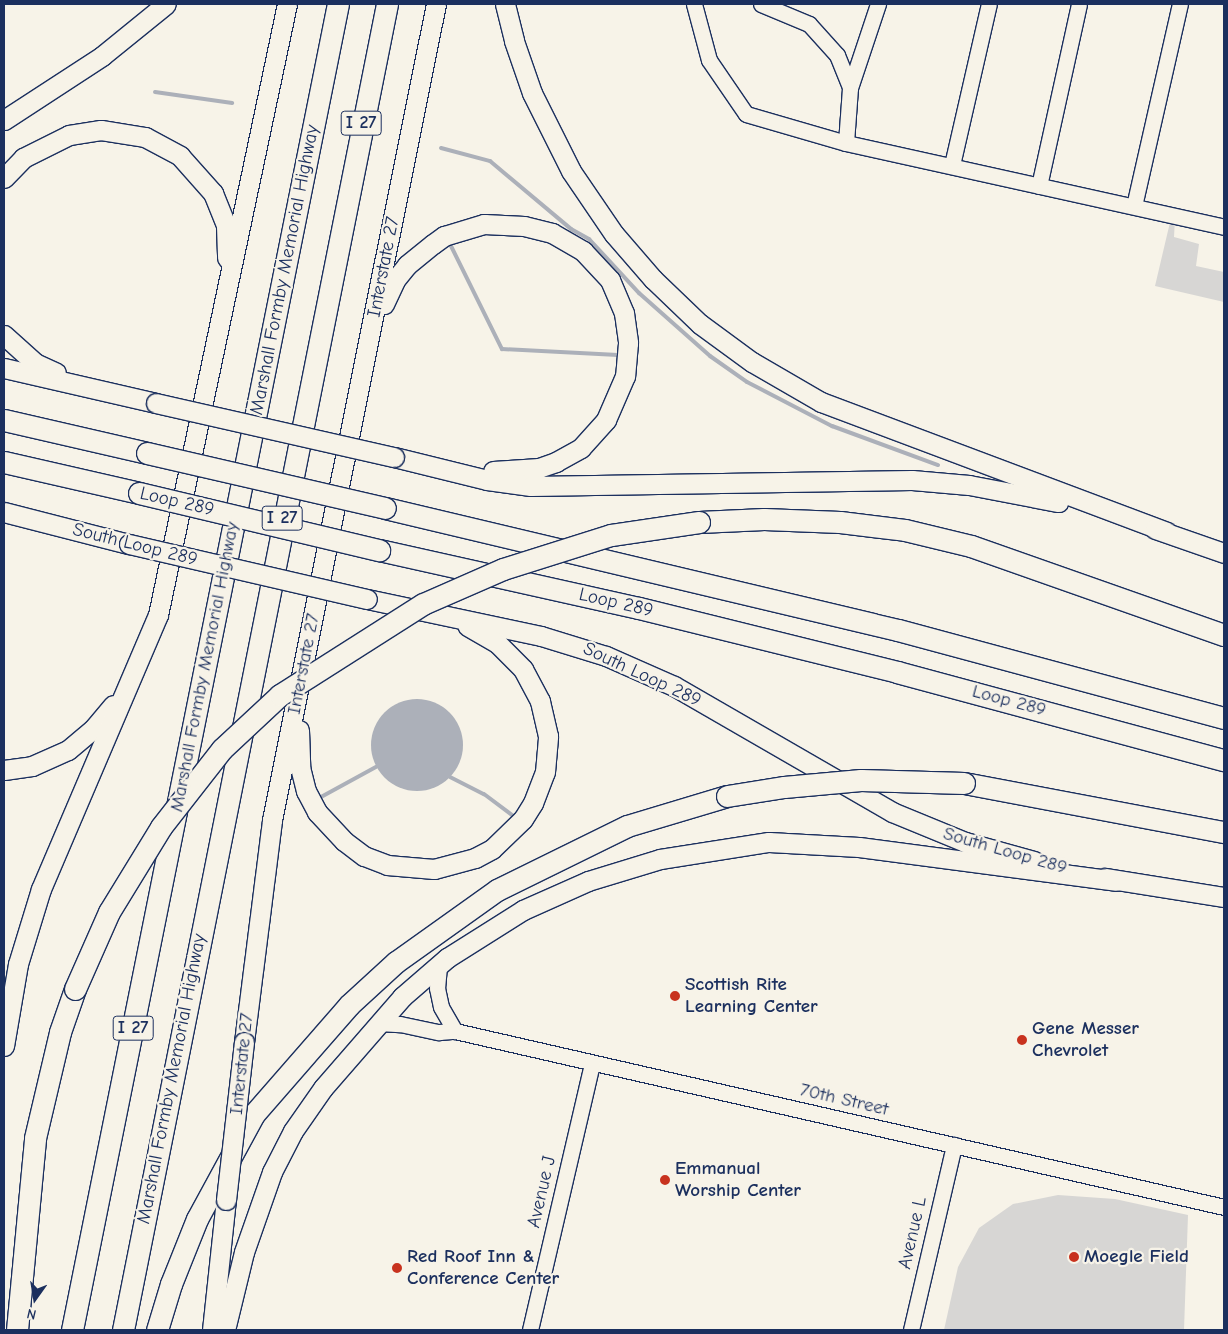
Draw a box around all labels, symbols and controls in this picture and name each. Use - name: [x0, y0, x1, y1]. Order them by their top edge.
- road number: I 27: [340, 108, 382, 138]
- street label: Marshall Formby Memorial Highway: [246, 123, 324, 417]
- street label: Interstate 27: [363, 215, 405, 319]
- street label: Loop 289: [138, 482, 216, 522]
- road number: I 27: [261, 502, 303, 534]
- street label: South Loop 289: [70, 518, 200, 572]
- street label: Marshall Formby Memorial Highway: [166, 520, 244, 814]
- street label: Loop 289: [577, 583, 655, 623]
- street label: Interstate 27: [283, 612, 325, 716]
- street label: South Loop 289: [579, 638, 705, 712]
- street label: Loop 289: [970, 680, 1048, 722]
- street label: South Loop 289: [940, 822, 1070, 880]
- street label: Marshall Formby Memorial Highway: [133, 932, 211, 1226]
- place label: Scottish Rite Learning Center: [685, 974, 818, 1018]
- marker: Scottish Rite Learning Center: [669, 990, 681, 1002]
- road number: I 27: [112, 1012, 154, 1044]
- street label: Interstate 27: [225, 1012, 259, 1116]
- place label: Gene Messer Chevrolet: [1032, 1018, 1139, 1062]
- marker: Gene Messer Chevrolet: [1016, 1034, 1028, 1046]
- street label: 70th Street: [798, 1079, 890, 1121]
- street label: Avenue J: [523, 1154, 561, 1230]
- place label: Emmanual Worship Center: [675, 1158, 801, 1202]
- marker: Emmanual Worship Center: [659, 1174, 671, 1186]
- street label: Avenue L: [894, 1195, 932, 1271]
- place label: Red Roof Inn & Conference Center: [407, 1246, 559, 1290]
- place label: Moegle Field: [1084, 1246, 1189, 1268]
- marker: Moegle Field: [1068, 1251, 1080, 1263]
- marker: Red Roof Inn & Conference Center: [391, 1262, 403, 1274]
- north arrow: [10, 1274, 60, 1324]
- text: N: [25, 1305, 38, 1323]

